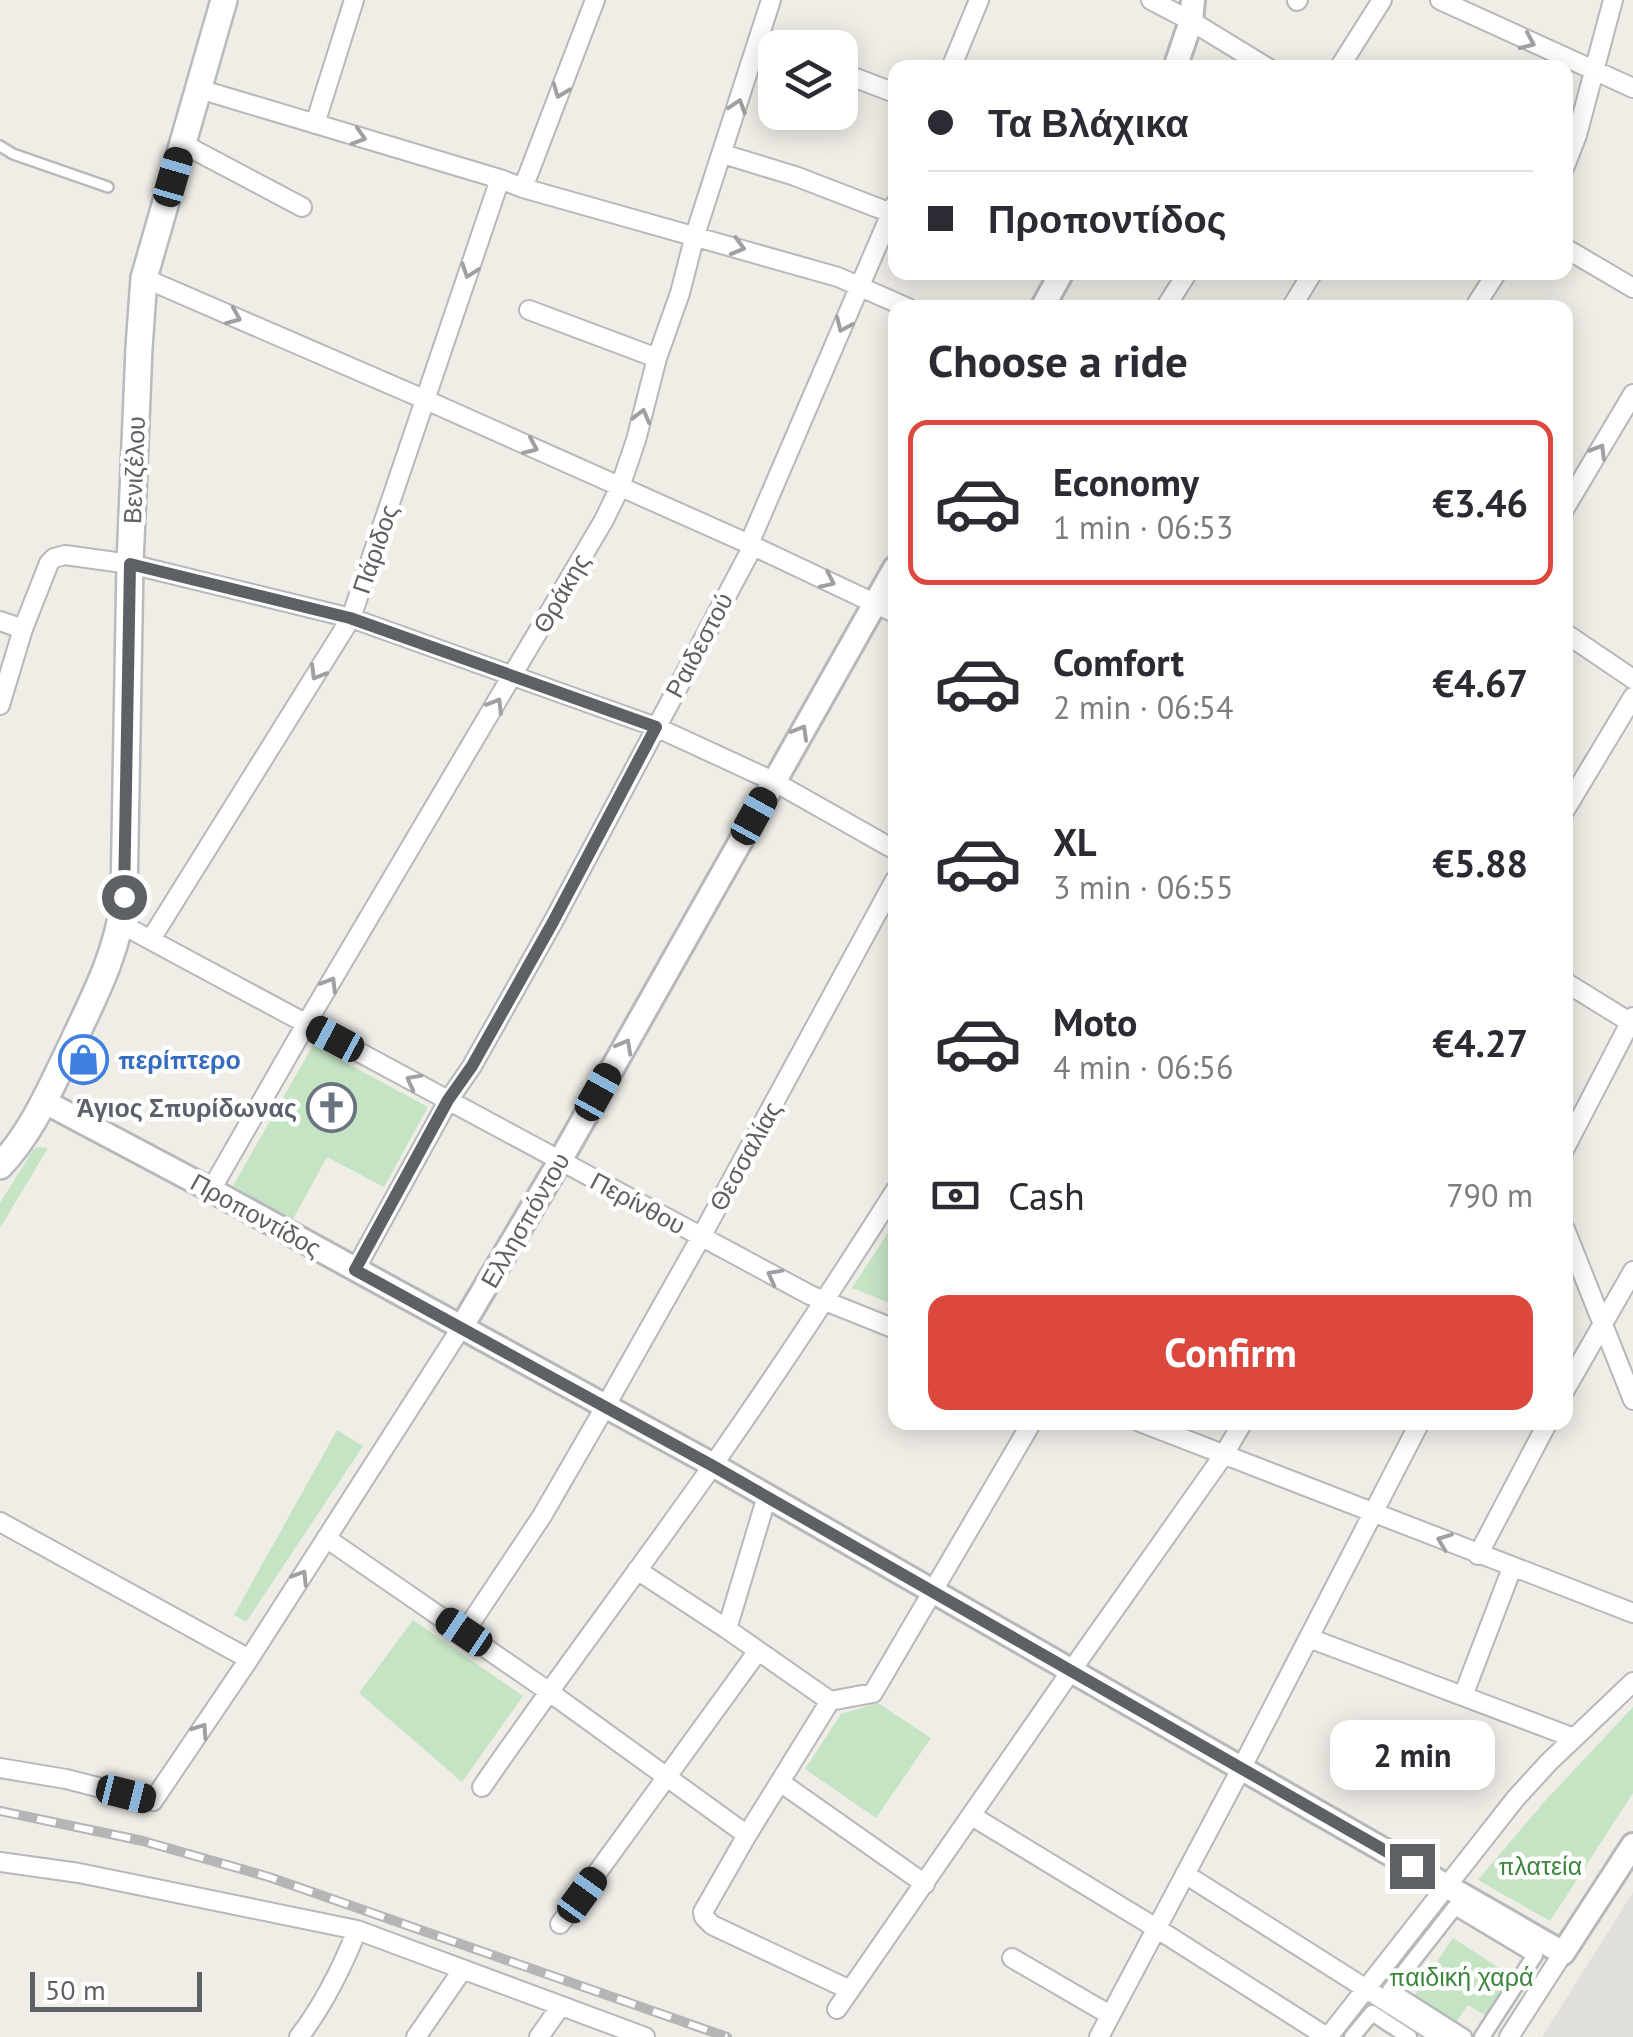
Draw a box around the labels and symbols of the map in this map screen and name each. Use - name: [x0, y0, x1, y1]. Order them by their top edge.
- one-way arrow: [1518, 30, 1536, 50]
- one-way arrow: [551, 81, 571, 99]
- one-way arrow: [726, 98, 747, 115]
- one-way arrow: [350, 125, 367, 146]
- car: [150, 144, 196, 210]
- one-way arrow: [729, 236, 747, 257]
- one-way arrow: [460, 262, 480, 279]
- one-way arrow: [224, 305, 242, 325]
- one-way arrow: [835, 315, 855, 333]
- one-way arrow: [631, 408, 652, 425]
- street label: Βενιζέλου: [116, 416, 152, 524]
- one-way arrow: [521, 435, 539, 455]
- one-way arrow: [1587, 444, 1606, 462]
- street label: Πάριδος: [345, 500, 405, 598]
- street label: Θράκης: [525, 548, 597, 638]
- one-way arrow: [818, 568, 836, 588]
- street label: Ραιδεστού: [658, 587, 740, 703]
- one-way arrow: [311, 662, 330, 680]
- one-way arrow: [484, 698, 503, 716]
- one-way arrow: [789, 725, 809, 743]
- car: [726, 782, 782, 850]
- route start: [102, 875, 147, 920]
- one-way arrow: [318, 977, 337, 995]
- car: [301, 1012, 369, 1066]
- shop icon: περίπτερο: [57, 1034, 109, 1086]
- one-way arrow: [612, 1038, 632, 1056]
- place label: περίπτερο: [118, 1044, 241, 1076]
- car: [570, 1058, 626, 1126]
- one-way arrow: [405, 1074, 423, 1094]
- church icon: Άγιος Σπυρίδωνας: [306, 1082, 358, 1134]
- place label: Άγιος Σπυρίδωνας: [77, 1092, 297, 1124]
- street label: Θεσσαλίας: [702, 1096, 788, 1216]
- street label: Ελλησπόντου: [473, 1147, 577, 1293]
- street label: Περίνθου: [585, 1165, 691, 1241]
- street label: Προποντίδος: [185, 1166, 327, 1264]
- one-way arrow: [766, 1269, 784, 1288]
- one-way arrow: [1436, 1533, 1453, 1553]
- one-way arrow: [289, 1570, 308, 1588]
- car: [431, 1603, 497, 1661]
- callout: 2 min: [1330, 1721, 1494, 1791]
- one-way arrow: [189, 1723, 207, 1742]
- car: [93, 1772, 159, 1816]
- route end: [1390, 1844, 1435, 1889]
- park label: πλατεία: [1498, 1850, 1582, 1882]
- car: [552, 1862, 612, 1928]
- park label: παιδική χαρά: [1389, 1961, 1533, 1993]
- scale bar: [30, 1967, 202, 2012]

